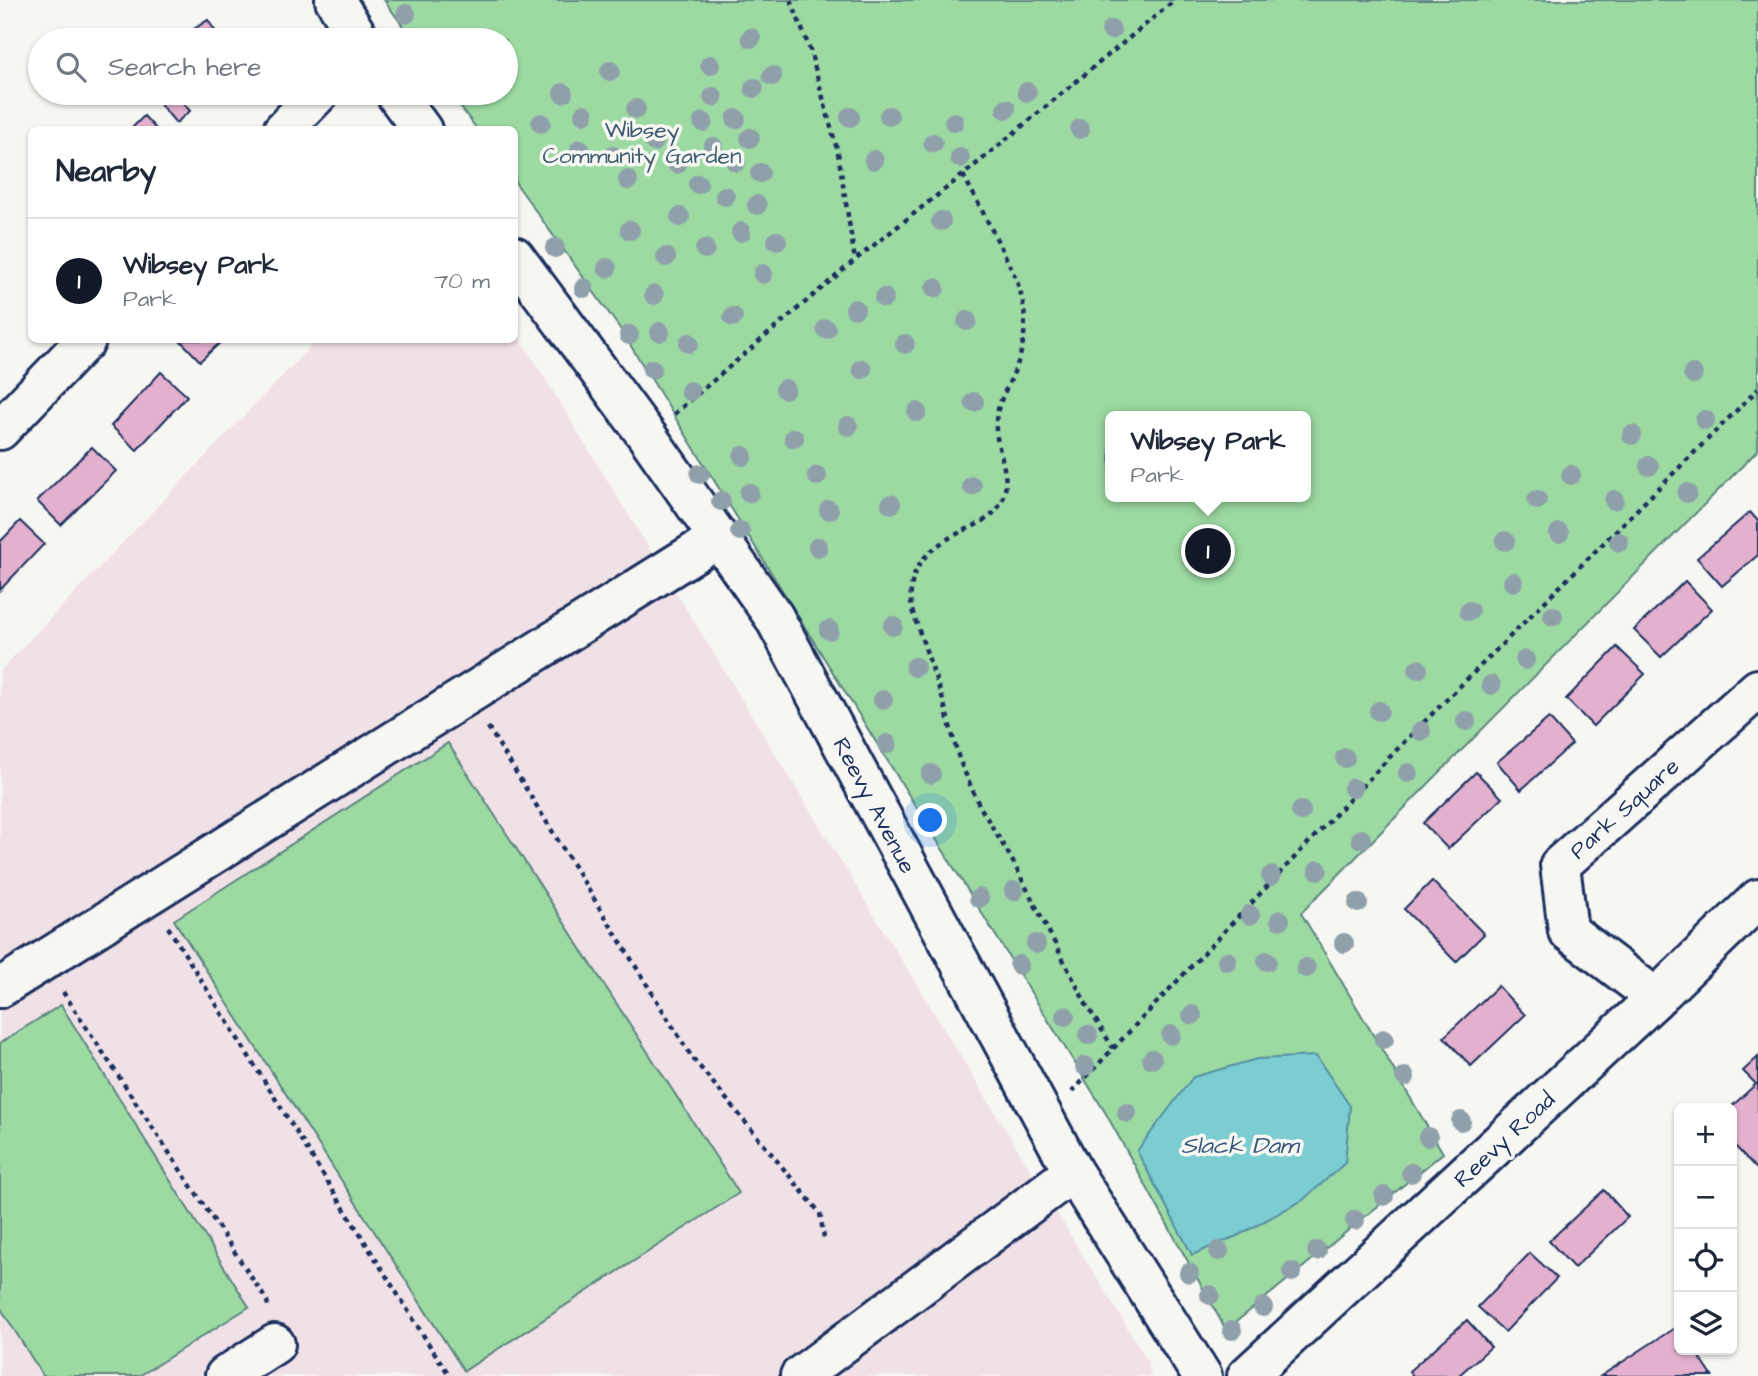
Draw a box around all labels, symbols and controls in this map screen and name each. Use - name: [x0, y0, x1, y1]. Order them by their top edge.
- search box: [28, 28, 518, 105]
- icon: search: [52, 48, 90, 86]
- text: Search here: [108, 49, 261, 85]
- park label: Wibsey Community Garden: [543, 114, 741, 173]
- text: Nearby: [56, 151, 156, 193]
- text: Wibsey Park: [123, 247, 278, 283]
- text: 1: [78, 265, 80, 297]
- text: 70 m: [434, 265, 490, 297]
- text: Park: [123, 283, 176, 315]
- popup: [1105, 411, 1311, 502]
- text: Wibsey Park: [1131, 423, 1285, 459]
- text: Park: [1131, 459, 1184, 491]
- pin: 1: [1185, 525, 1231, 577]
- street label: Reevy Avenue: [824, 732, 923, 880]
- street label: Park Square: [1563, 751, 1686, 867]
- your location: [913, 803, 947, 837]
- street label: Reevy Road: [1447, 1084, 1563, 1196]
- map controls: [1674, 1103, 1737, 1355]
- button: +: [1674, 1103, 1737, 1166]
- water label: Slack Dam: [1181, 1129, 1301, 1163]
- button: −: [1674, 1166, 1737, 1229]
- button: locate: [1674, 1229, 1737, 1292]
- button: layers: [1674, 1292, 1737, 1355]

